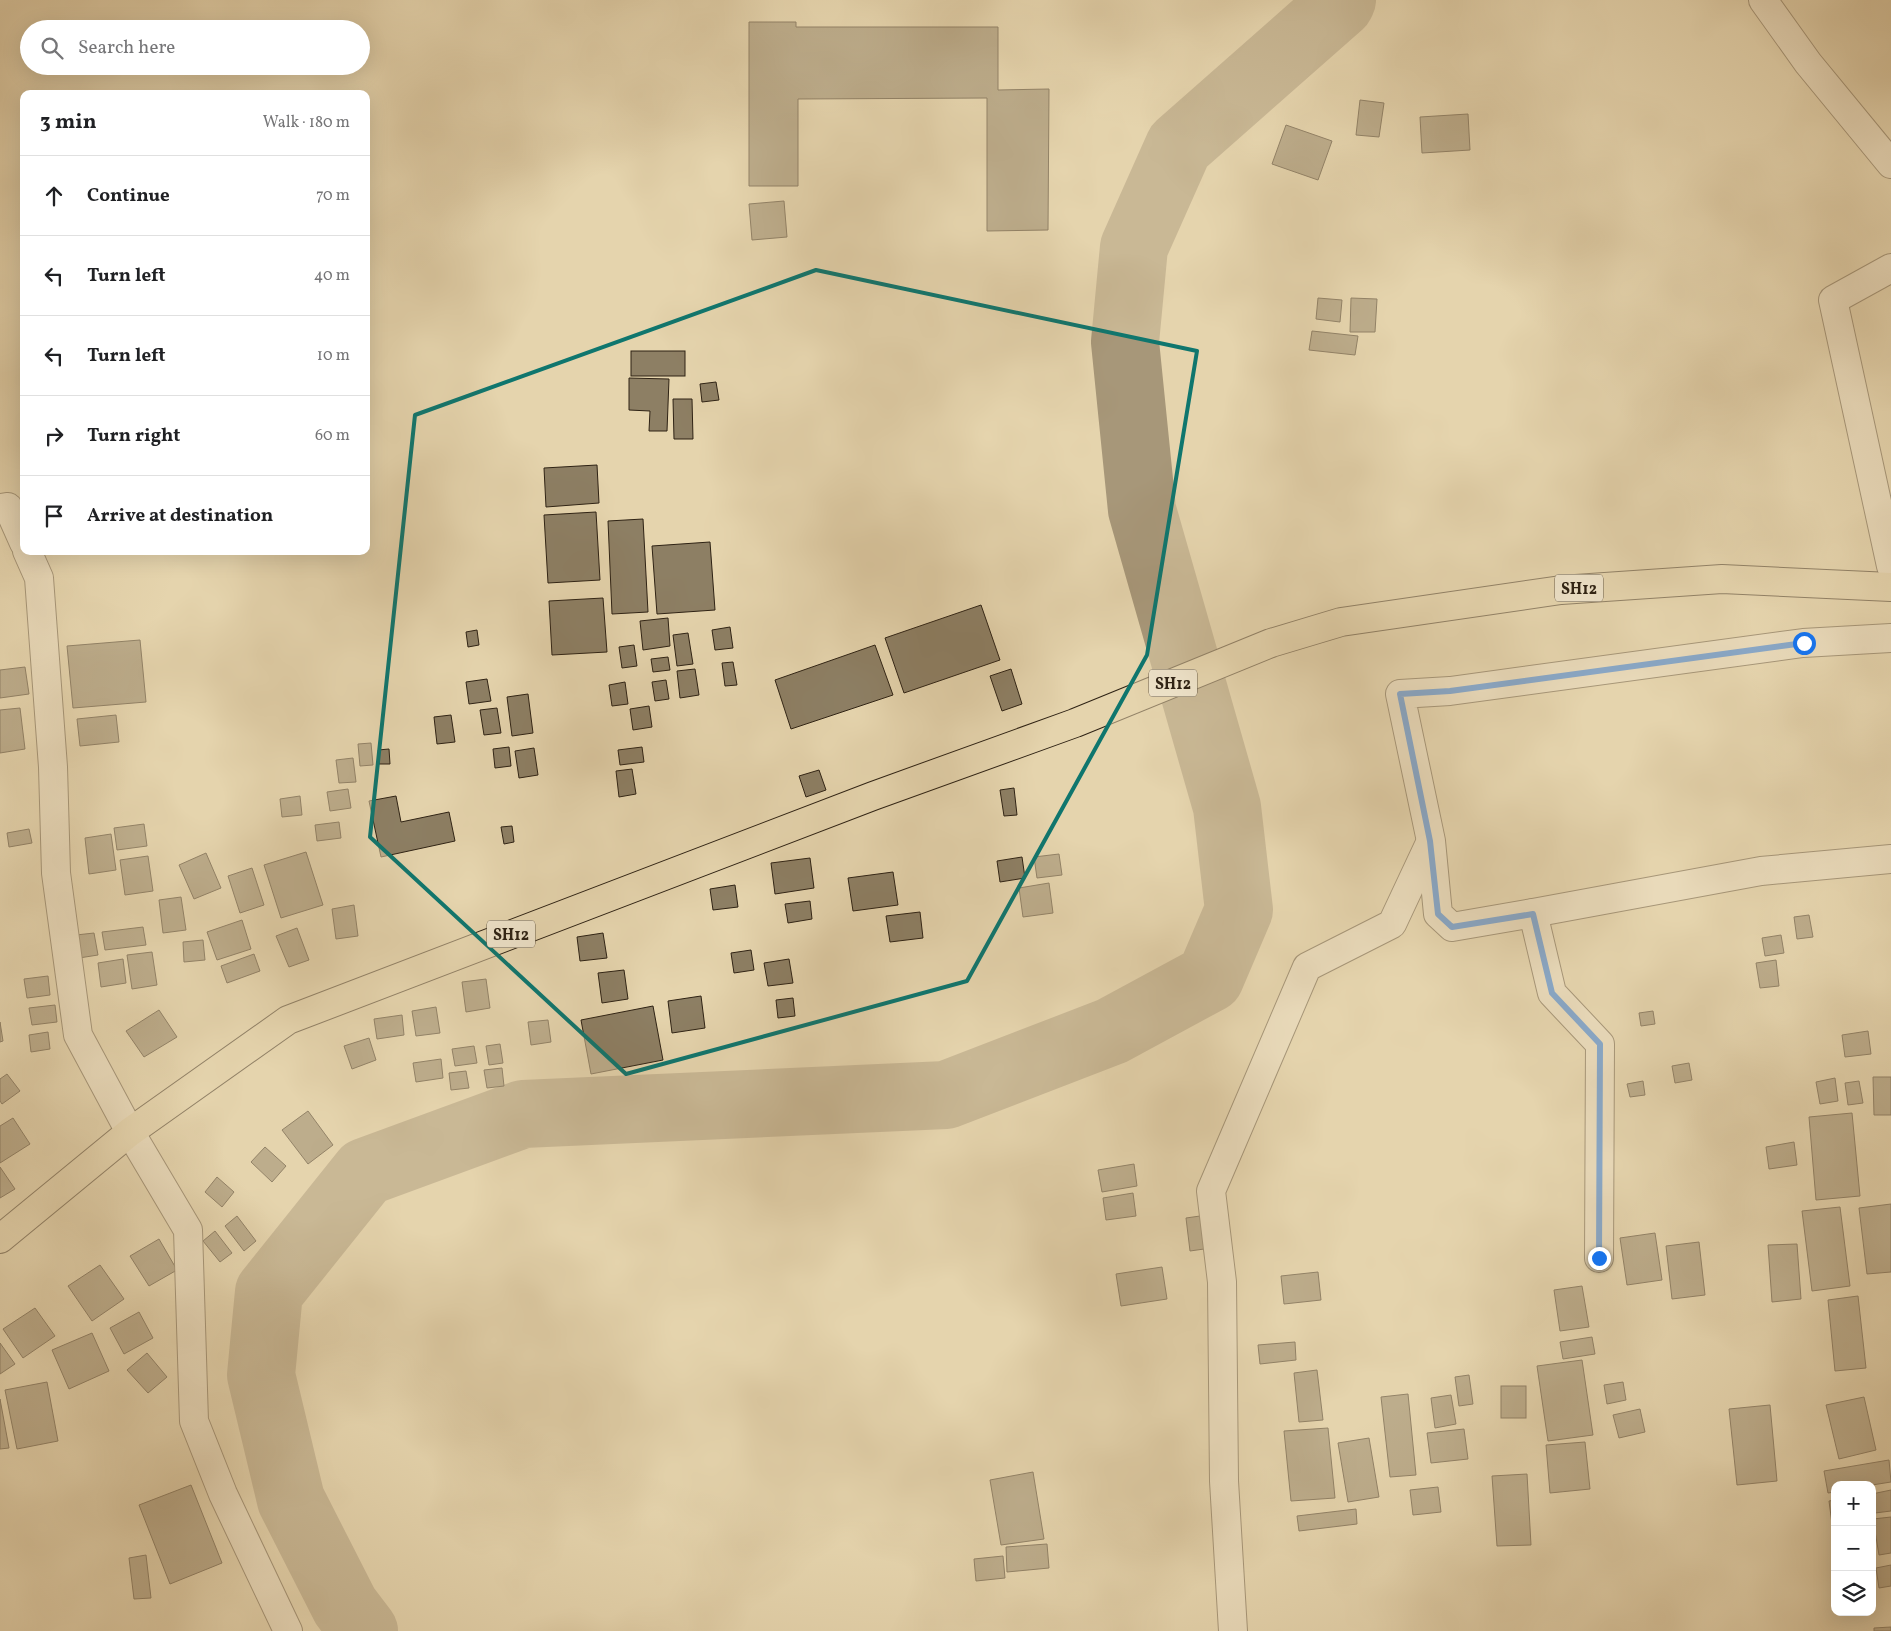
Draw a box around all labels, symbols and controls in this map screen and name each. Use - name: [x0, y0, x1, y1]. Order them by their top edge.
- search box: [20, 20, 370, 75]
- icon: search: [38, 34, 66, 62]
- text: Search here: [78, 35, 175, 61]
- text: 3 min: [40, 108, 96, 137]
- text: Walk · 180 m: [263, 112, 350, 134]
- icon: ahead: [40, 182, 68, 210]
- text: Continue: [87, 183, 170, 209]
- text: 70 m: [316, 185, 350, 207]
- icon: left: [40, 262, 68, 290]
- text: Turn left: [87, 263, 166, 289]
- text: 40 m: [314, 265, 350, 287]
- icon: left: [40, 342, 68, 370]
- text: Turn left: [87, 343, 166, 369]
- text: 10 m: [317, 345, 350, 367]
- icon: right: [40, 422, 68, 450]
- text: Turn right: [87, 423, 180, 449]
- text: 60 m: [315, 425, 350, 447]
- icon: arrive: [40, 502, 68, 530]
- text: Arrive at destination: [87, 503, 273, 529]
- road number: SH12: [1555, 574, 1603, 602]
- route start: [1793, 632, 1816, 655]
- road number: SH12: [1149, 670, 1197, 696]
- road number: SH12: [487, 921, 535, 948]
- route end: [1588, 1247, 1611, 1270]
- map controls: [1831, 1481, 1876, 1616]
- button: +: [1831, 1481, 1876, 1526]
- button: −: [1831, 1526, 1876, 1571]
- button: layers: [1831, 1571, 1876, 1616]

